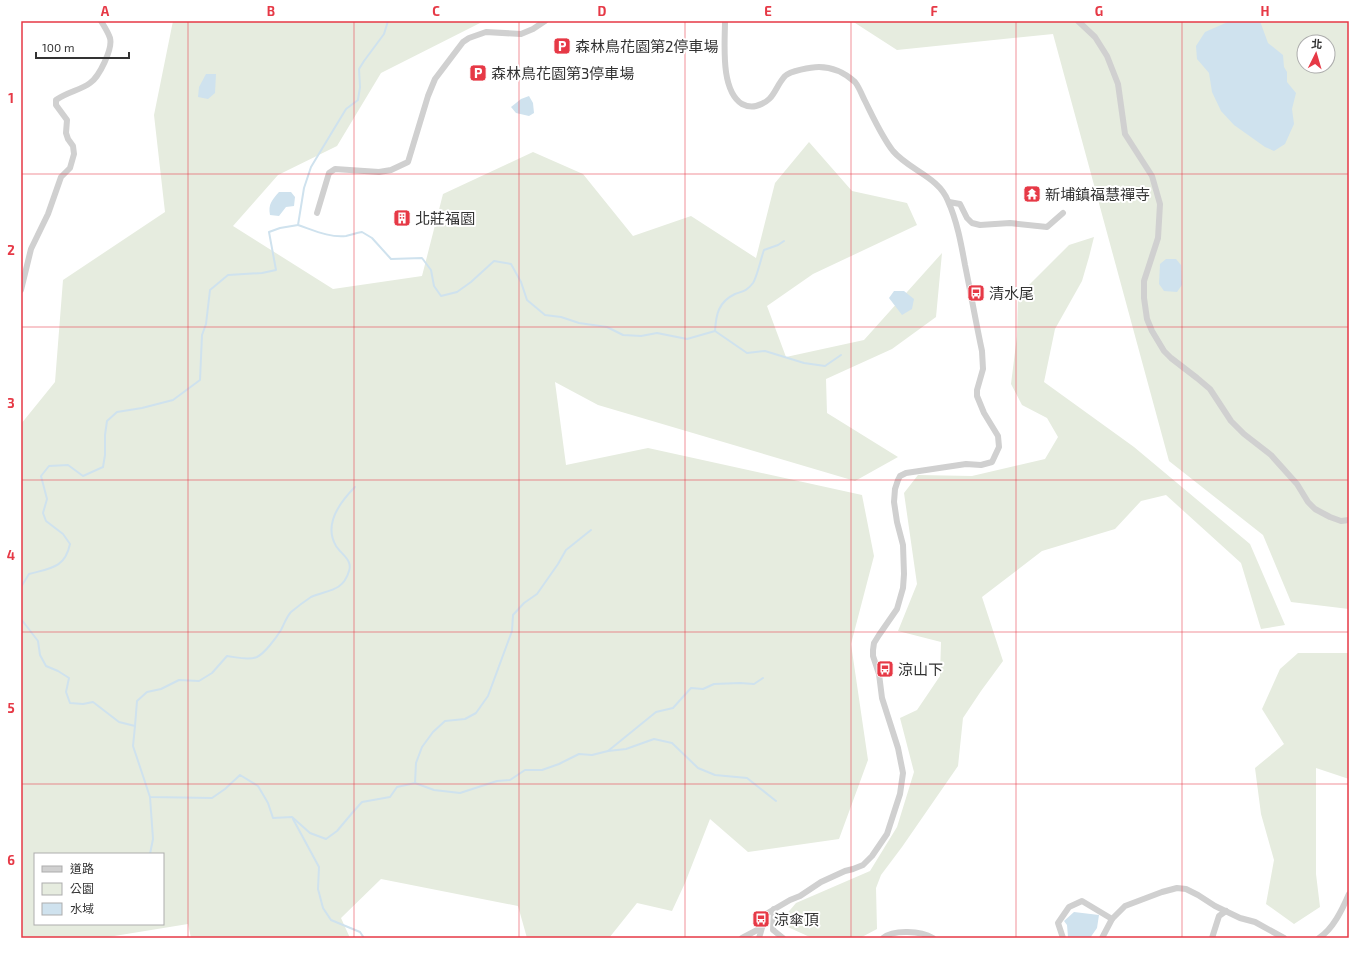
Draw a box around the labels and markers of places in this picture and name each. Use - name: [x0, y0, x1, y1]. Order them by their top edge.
- parking icon: 森林鳥花園第2停車場: [552, 36, 572, 56]
- place label: 森林鳥花園第2停車場: [575, 37, 718, 55]
- parking icon: 森林鳥花園第3停車場: [468, 63, 488, 83]
- place label: 森林鳥花園第3停車場: [491, 64, 634, 82]
- temple icon: 新埔鎮福慧禪寺: [1022, 184, 1042, 204]
- place label: 新埔鎮福慧禪寺: [1045, 185, 1150, 203]
- building icon: 北莊福園: [392, 208, 412, 228]
- place label: 北莊福園: [415, 209, 475, 227]
- bus stop icon: 清水尾: [966, 283, 986, 303]
- place label: 清水尾: [989, 284, 1034, 302]
- bus stop icon: 涼山下: [875, 659, 895, 679]
- place label: 涼山下: [898, 660, 943, 678]
- bus stop icon: 涼傘頂: [751, 909, 771, 929]
- place label: 涼傘頂: [774, 910, 819, 928]

